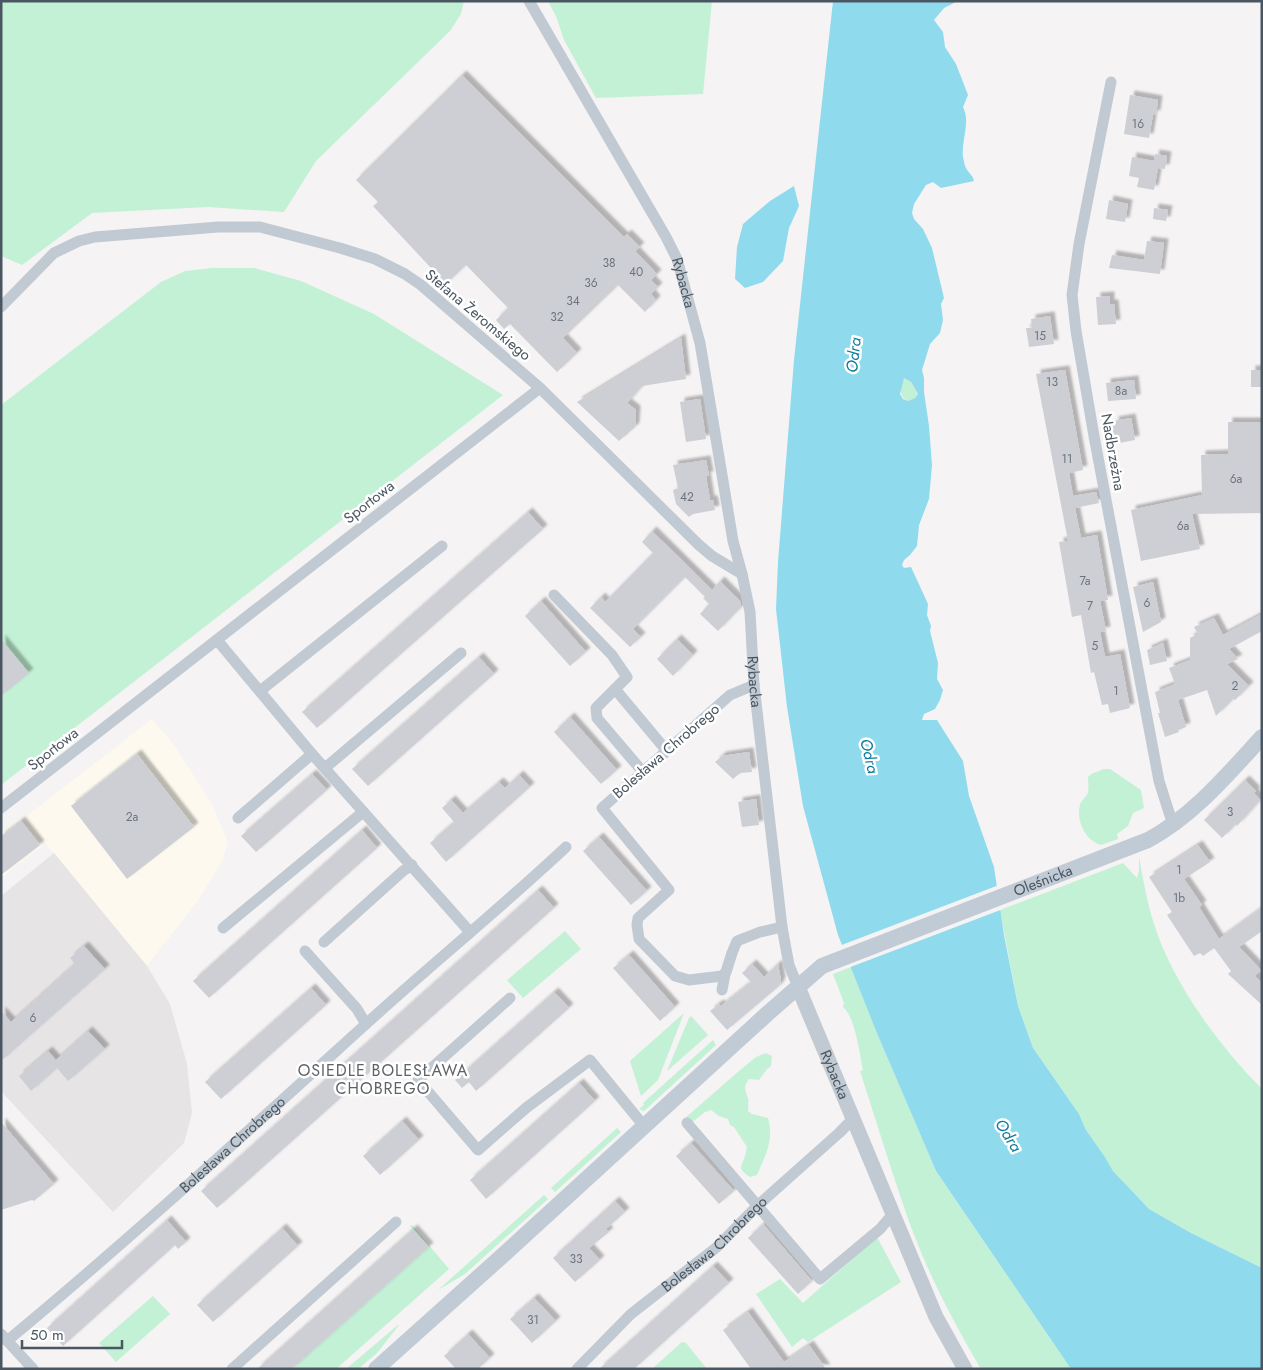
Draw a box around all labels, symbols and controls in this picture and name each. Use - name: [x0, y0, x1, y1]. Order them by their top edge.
- house number: 16: [1132, 115, 1144, 133]
- house number: 38: [602, 254, 616, 272]
- street label: Rybacka: [666, 255, 701, 311]
- house number: 40: [629, 263, 643, 281]
- street label: Stefana Żeromskiego: [420, 264, 536, 366]
- house number: 36: [584, 274, 598, 292]
- house number: 34: [566, 292, 580, 310]
- house number: 32: [550, 308, 564, 326]
- house number: 15: [1034, 327, 1046, 345]
- water label: Odra: [840, 336, 867, 374]
- house number: 13: [1046, 373, 1058, 391]
- house number: 8a: [1115, 382, 1127, 400]
- street label: Nadbrzeżna: [1095, 412, 1131, 492]
- house number: 11: [1062, 450, 1072, 468]
- house number: 6a: [1230, 470, 1243, 488]
- street label: Sportowa: [339, 475, 399, 529]
- house number: 42: [680, 488, 694, 506]
- house number: 6a: [1177, 517, 1190, 535]
- house number: 7a: [1080, 572, 1091, 590]
- house number: 6: [1144, 594, 1151, 612]
- house number: 7: [1087, 597, 1094, 615]
- house number: 5: [1092, 637, 1099, 655]
- street label: Rybacka: [741, 655, 768, 709]
- house number: 2: [1232, 677, 1239, 695]
- house number: 1: [1113, 682, 1119, 700]
- street label: Bolesława Chrobrego: [608, 698, 724, 804]
- street label: Sportowa: [23, 722, 83, 776]
- water label: Odra: [854, 736, 885, 776]
- house number: 3: [1227, 803, 1234, 821]
- house number: 2a: [126, 808, 139, 826]
- street label: Oleśnicka: [1010, 859, 1076, 902]
- house number: 1: [1176, 861, 1182, 879]
- house number: 1b: [1173, 889, 1185, 907]
- house number: 6: [30, 1009, 37, 1027]
- street label: Rybacka: [815, 1047, 855, 1103]
- district label: OSIEDLE BOLESŁAWA CHOBREGO: [298, 1059, 468, 1100]
- street label: Bolesława Chrobrego: [175, 1091, 290, 1198]
- water label: Odra: [989, 1114, 1028, 1156]
- street label: Bolesława Chrobrego: [657, 1191, 772, 1297]
- house number: 33: [569, 1250, 583, 1268]
- house number: 31: [527, 1311, 539, 1329]
- scale bar: [22, 1318, 122, 1350]
- text: 50 m: [30, 1324, 64, 1346]

